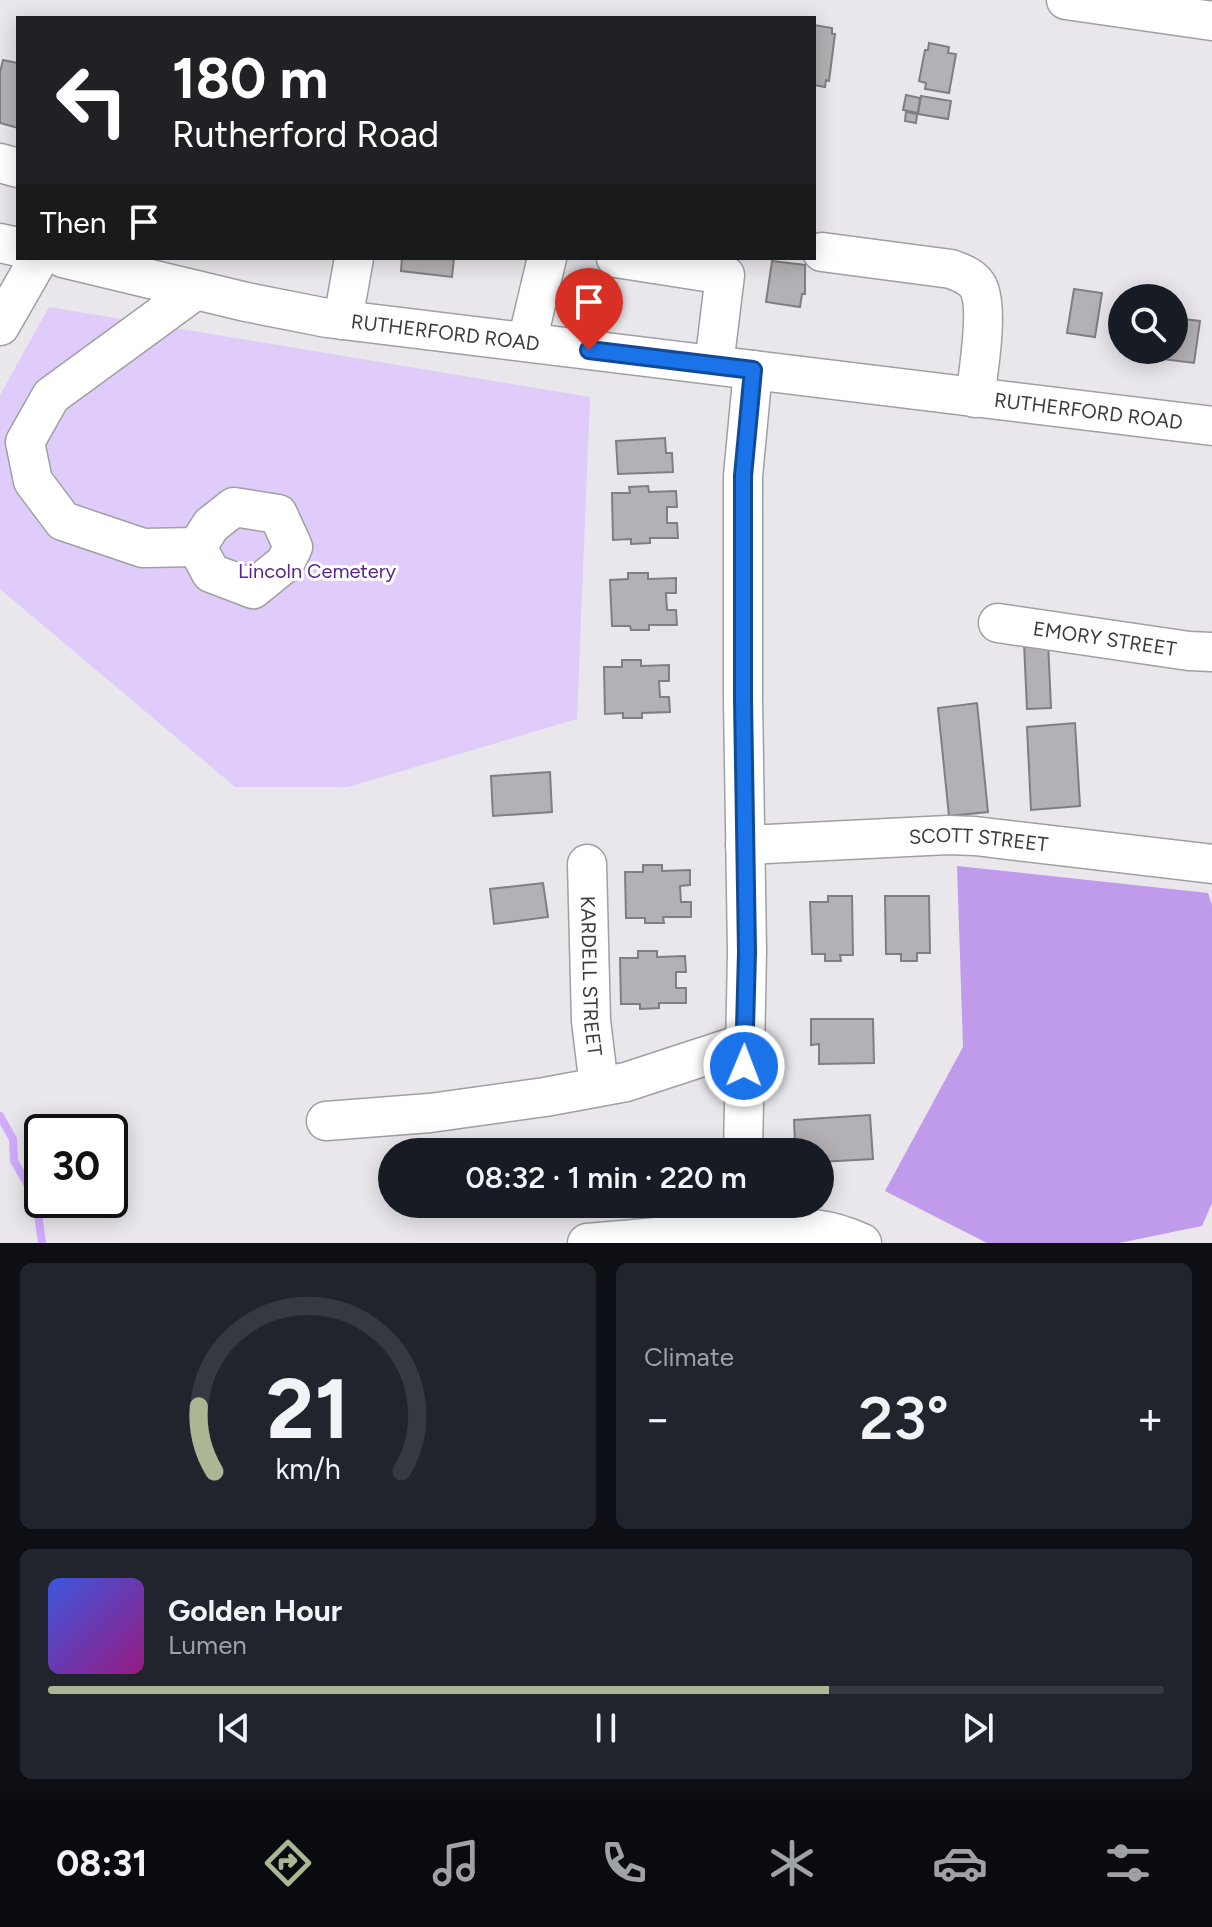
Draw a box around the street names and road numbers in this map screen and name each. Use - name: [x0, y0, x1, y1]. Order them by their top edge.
- street label: RUTHERFORD ROAD: [350, 309, 541, 356]
- street label: RUTHERFORD ROAD: [993, 388, 1184, 434]
- street label: EMORY STREET: [1032, 616, 1178, 661]
- street label: SCOTT STREET: [908, 823, 1049, 857]
- street label: KARDELL STREET: [576, 896, 607, 1057]

